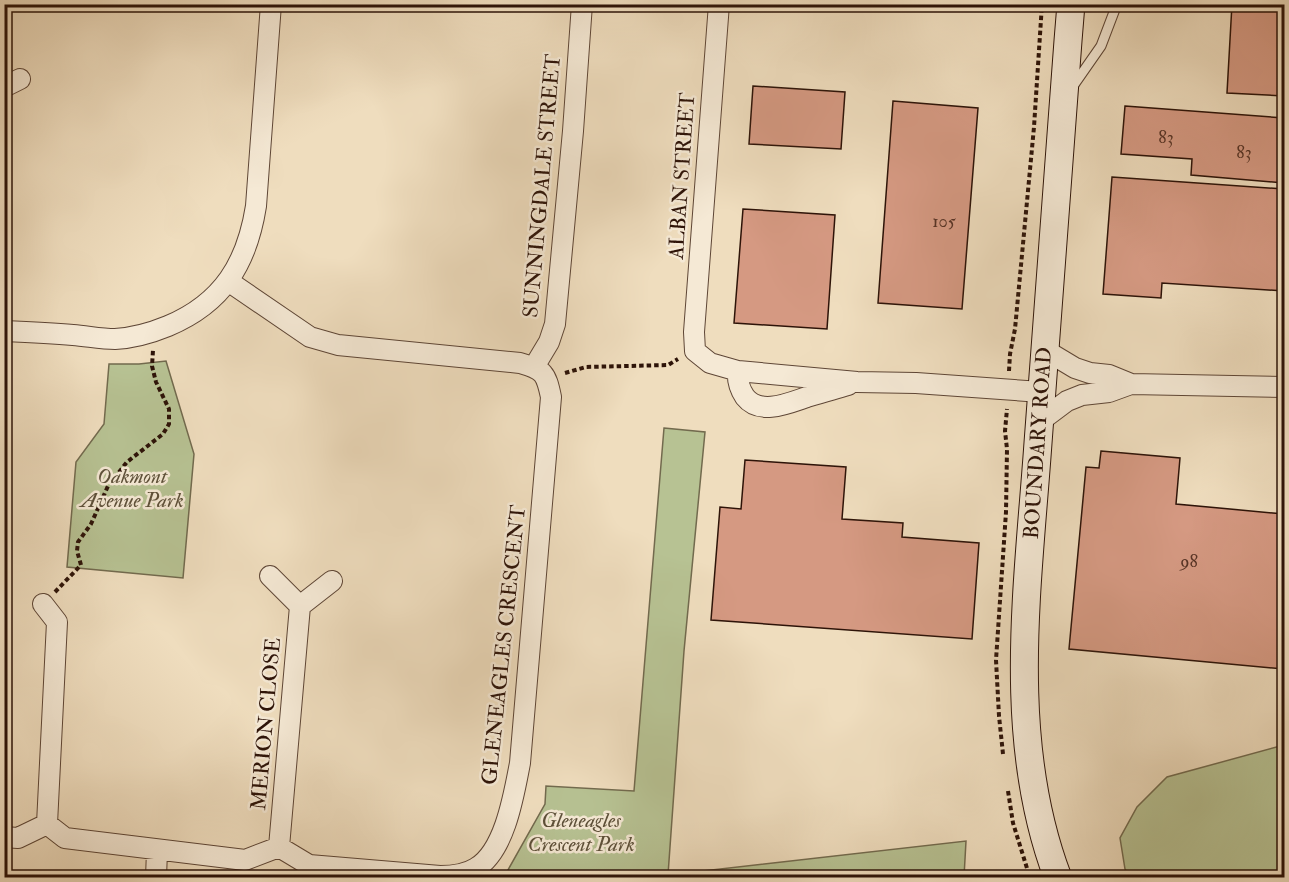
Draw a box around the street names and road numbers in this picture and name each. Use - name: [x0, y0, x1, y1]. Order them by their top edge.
- street label: SUNNINGDALE STREET: [517, 53, 567, 319]
- street label: ALBAN STREET: [663, 91, 701, 261]
- street label: BOUNDARY ROAD: [1018, 346, 1058, 540]
- street label: GLENEAGLES CRESCENT: [476, 503, 532, 786]
- street label: MERION CLOSE: [245, 637, 287, 811]

